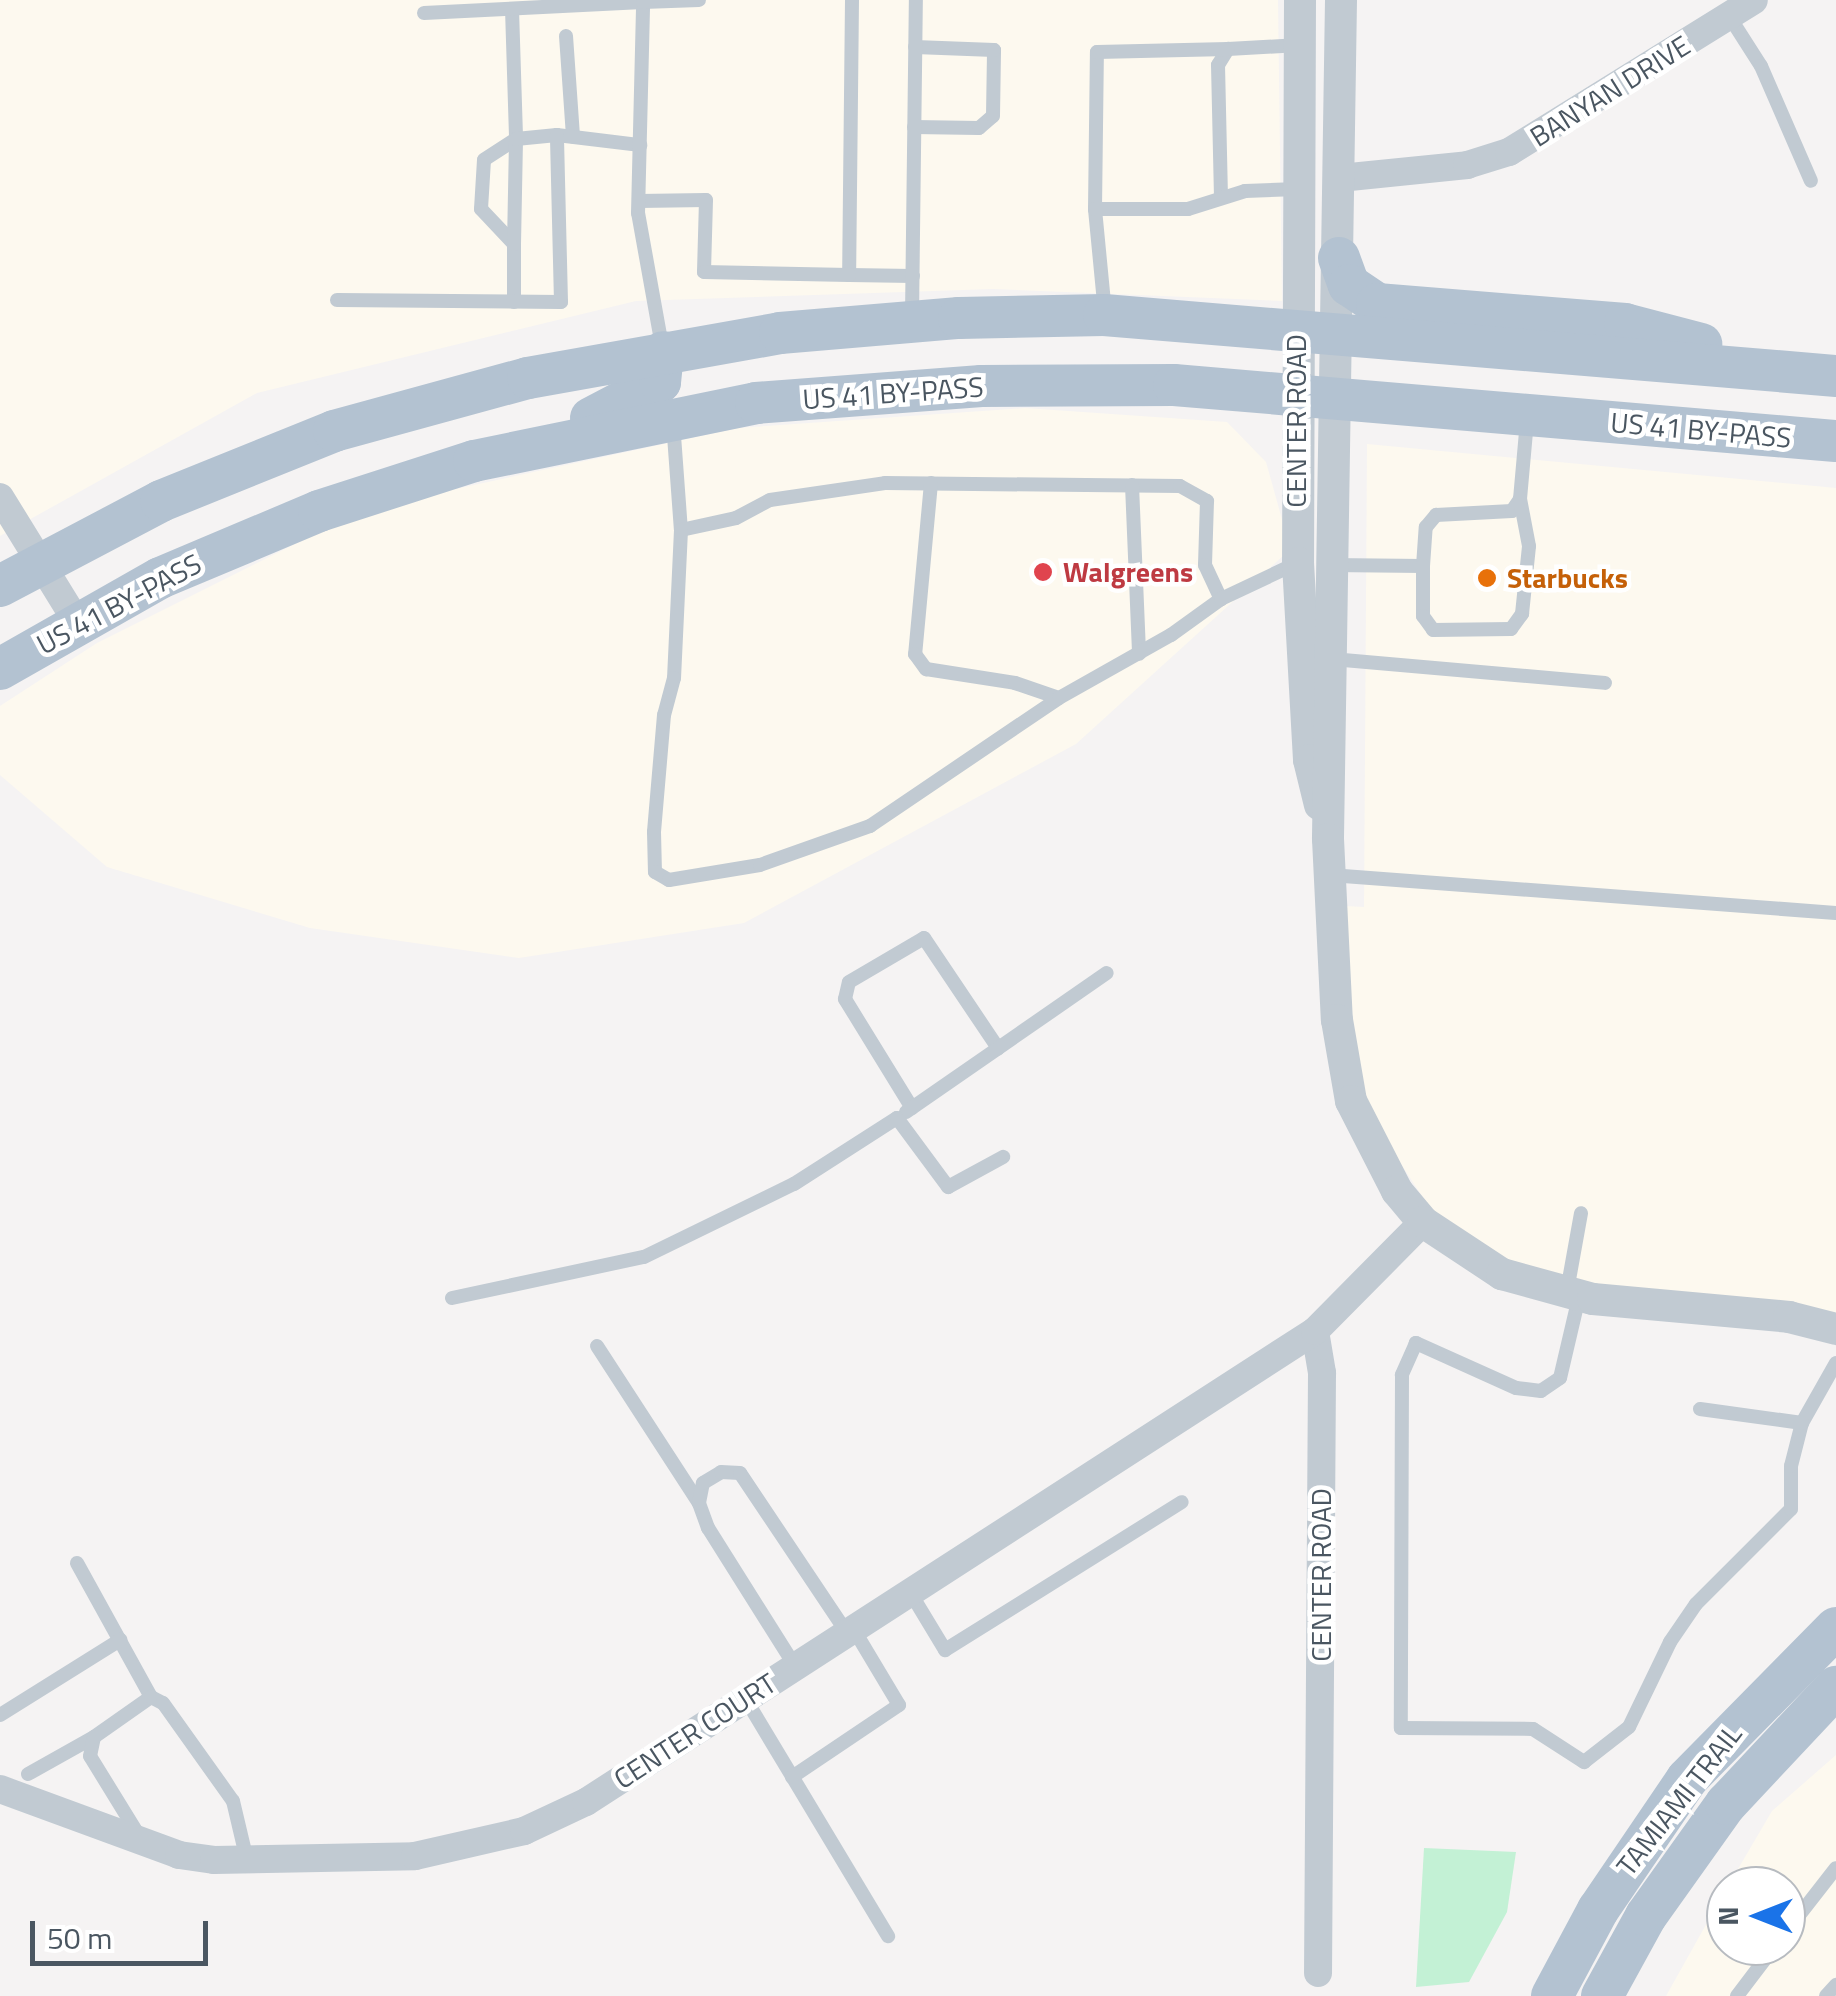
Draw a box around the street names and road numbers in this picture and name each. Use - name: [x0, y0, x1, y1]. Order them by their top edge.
- street label: BANYAN DRIVE: [1524, 29, 1696, 153]
- street label: CENTER ROAD: [1279, 334, 1313, 508]
- street label: US 41 BY-PASS: [801, 370, 985, 416]
- street label: US 41 BY-PASS: [1609, 405, 1793, 455]
- street label: US 41 BY-PASS: [31, 547, 207, 661]
- street label: CENTER ROAD: [1304, 1488, 1338, 1662]
- street label: CENTER COURT: [608, 1666, 782, 1796]
- street label: TAMIAMI TRAIL: [1610, 1718, 1748, 1882]

